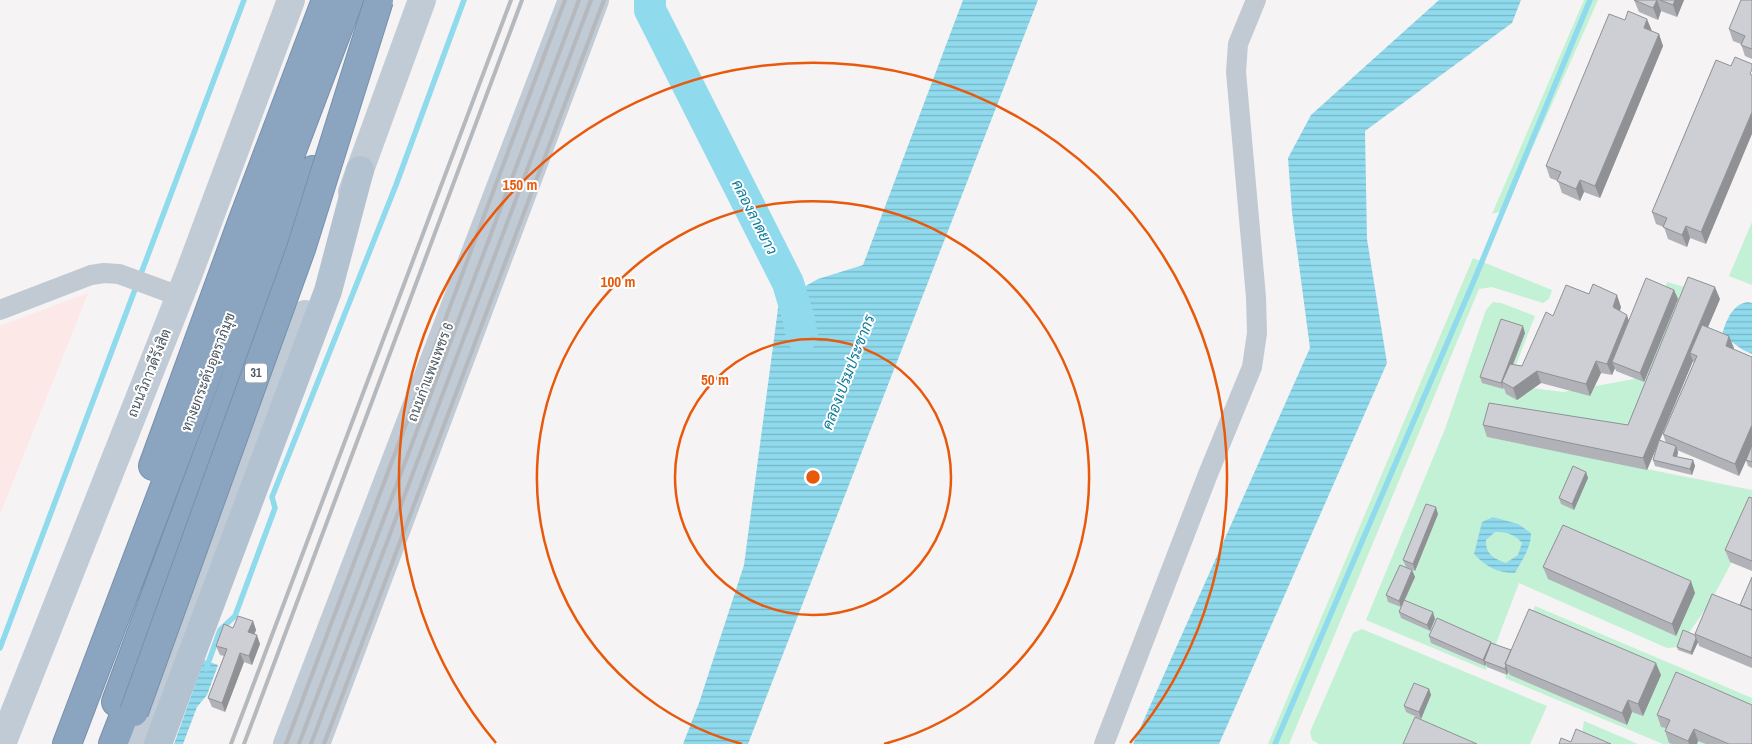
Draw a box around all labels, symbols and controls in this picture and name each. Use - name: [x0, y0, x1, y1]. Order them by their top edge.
- text: 150 m: [503, 174, 537, 195]
- water label: คลองลาดยาว: [727, 176, 783, 258]
- text: 100 m: [601, 271, 635, 292]
- street label: ทางยกระดับอุตราภิมุข: [177, 310, 240, 434]
- water label: คลองเปรมประชากร: [816, 311, 880, 433]
- street label: ถนนกำแพงเพชร 6: [403, 320, 457, 424]
- street label: ถนนวิภาวดีรังสิต: [123, 326, 175, 420]
- road number: 31: [245, 363, 267, 382]
- text: 50 m: [701, 369, 729, 390]
- centre of rings: [804, 468, 822, 486]

